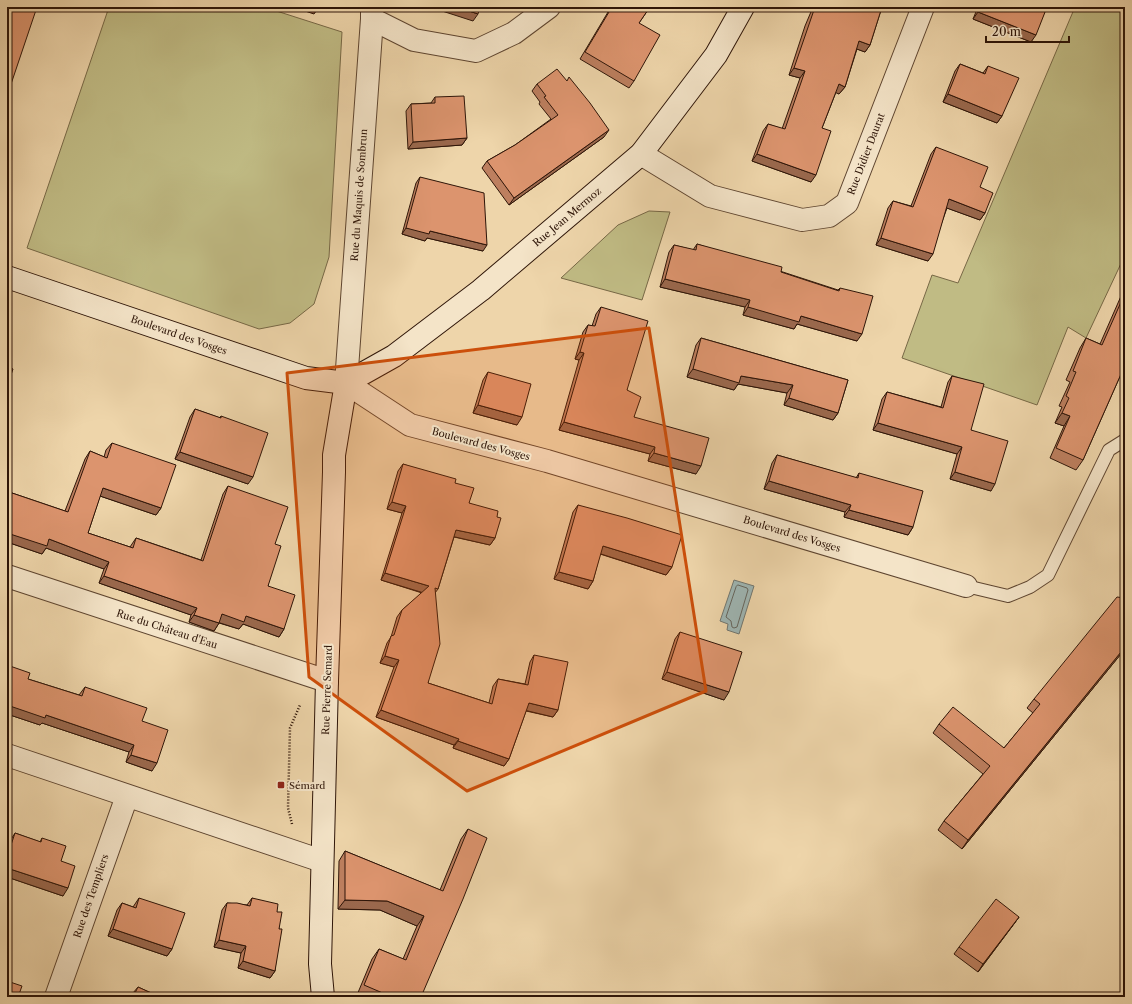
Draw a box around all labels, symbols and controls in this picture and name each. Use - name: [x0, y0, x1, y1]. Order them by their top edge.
- scale bar: [986, 18, 1069, 44]
- text: 20 m: [992, 24, 1021, 39]
- street label: Rue Didier Daurat: [844, 111, 888, 197]
- street label: Rue du Maquis de Sombrun: [348, 128, 370, 262]
- street label: Rue Jean Mermoz: [530, 185, 604, 249]
- street label: Boulevard des Vosges: [129, 312, 229, 358]
- street label: Boulevard des Vosges: [430, 425, 532, 463]
- street label: Boulevard des Vosges: [742, 513, 842, 555]
- street label: Rue du Château d'Eau: [115, 606, 219, 652]
- street label: Rue Pierre Semard: [319, 645, 335, 735]
- place label: Sémard: [289, 779, 325, 792]
- marker: Sémard: [276, 780, 286, 790]
- street label: Rue des Templiers: [71, 852, 111, 940]

